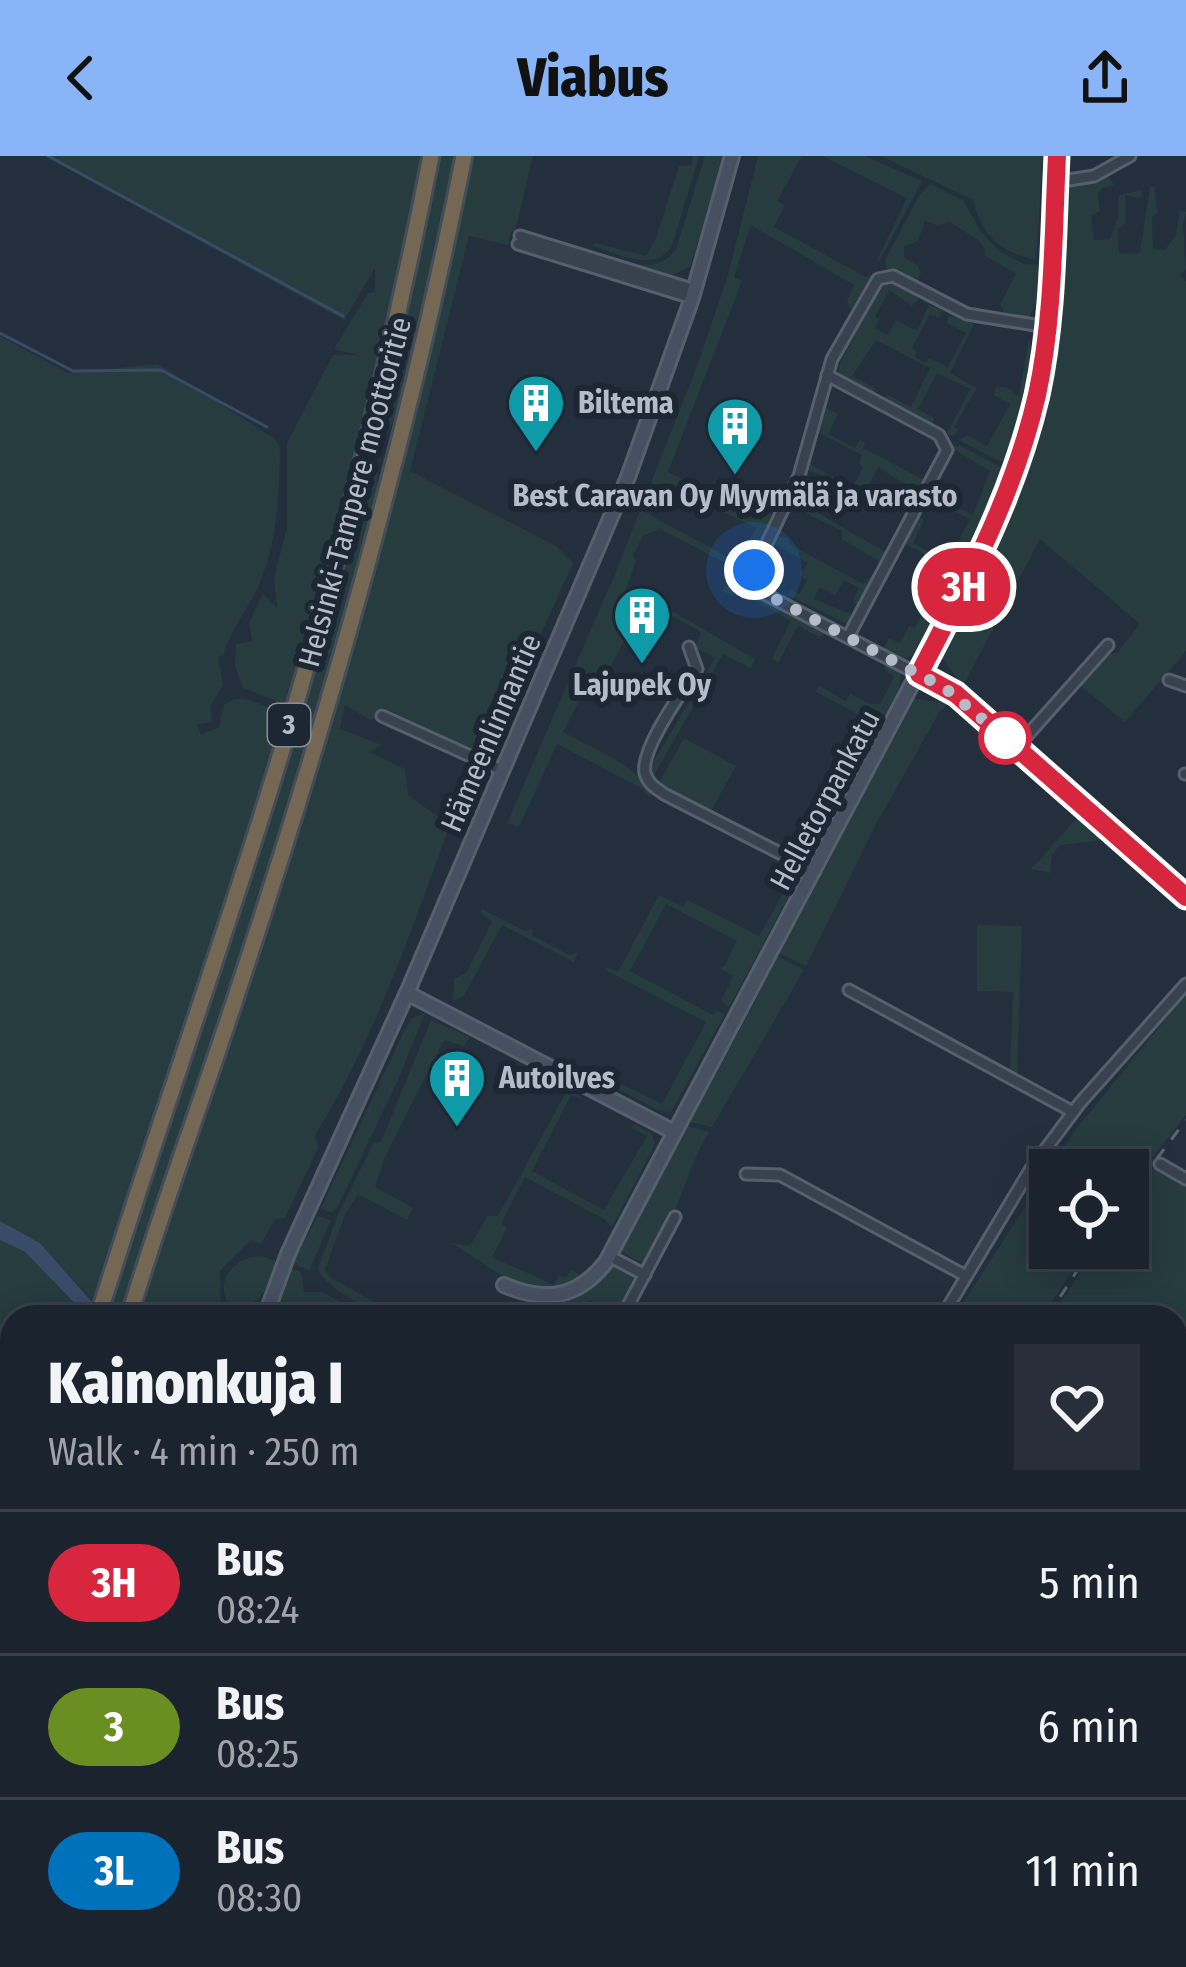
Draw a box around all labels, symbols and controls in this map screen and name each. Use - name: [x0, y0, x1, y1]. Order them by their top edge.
- icon: back: [48, 45, 114, 111]
- icon: share: [1072, 45, 1138, 111]
- text: Viabus: [518, 46, 668, 110]
- street label: Helsinki-Tampere moottoritie: [291, 313, 419, 671]
- building icon: Biltema: [505, 372, 567, 454]
- place label: Biltema: [578, 385, 674, 421]
- building icon: Best Caravan Oy Myymälä ja varasto: [704, 395, 766, 477]
- place label: Best Caravan Oy Myymälä ja varasto: [513, 478, 957, 514]
- your location: [724, 540, 784, 600]
- line badge: 3H: [910, 548, 1018, 626]
- text: 3H: [941, 562, 987, 612]
- building icon: Lajupek Oy: [611, 584, 673, 666]
- street label: Hämeenlinnantie: [433, 629, 549, 837]
- place label: Lajupek Oy: [573, 667, 712, 703]
- road number: 3: [268, 704, 310, 746]
- street label: Helletorpankatu: [762, 704, 888, 896]
- unlabelled marker: [980, 713, 1030, 763]
- building icon: Autoilves: [426, 1047, 488, 1129]
- place label: Autoilves: [498, 1060, 615, 1096]
- map controls: [1029, 1149, 1149, 1269]
- button: locate: [1029, 1149, 1149, 1269]
- button: heart: [1014, 1344, 1140, 1470]
- text: Kainonkuja I: [48, 1350, 344, 1418]
- text: Walk · 4 min · 250 m: [48, 1429, 359, 1475]
- text: Bus: [216, 1533, 284, 1587]
- text: 5 min: [1039, 1556, 1140, 1610]
- text: 3H: [91, 1558, 137, 1608]
- text: 08:24: [216, 1587, 299, 1633]
- text: Bus: [216, 1677, 284, 1731]
- text: 6 min: [1037, 1700, 1140, 1754]
- text: 3: [104, 1702, 124, 1752]
- text: 08:25: [216, 1731, 299, 1777]
- text: Bus: [216, 1821, 284, 1875]
- text: 11 min: [1025, 1844, 1140, 1898]
- text: 3L: [94, 1846, 134, 1896]
- text: 08:30: [216, 1875, 302, 1921]

